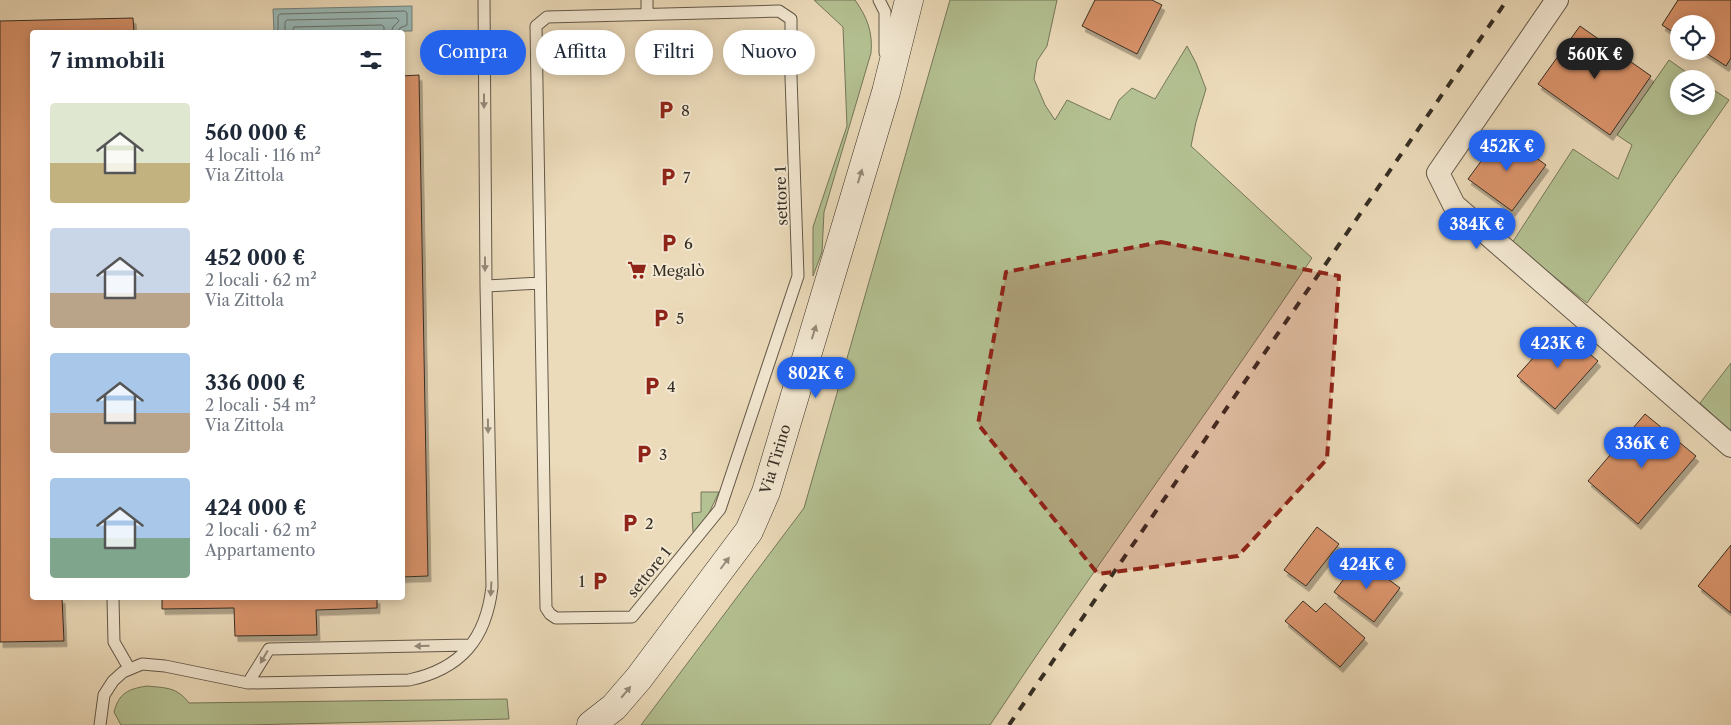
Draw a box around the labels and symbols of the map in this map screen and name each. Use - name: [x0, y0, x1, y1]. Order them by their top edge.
- pin: 560K €: [1554, 38, 1636, 80]
- one-way arrow: [480, 93, 488, 109]
- parking icon: 8: [655, 99, 677, 121]
- place label: 8: [681, 101, 690, 120]
- pin: 452K €: [1466, 130, 1548, 172]
- street label: settore 1: [770, 165, 792, 226]
- parking icon: 7: [657, 166, 679, 188]
- place label: 7: [683, 168, 691, 187]
- one-way arrow: [857, 168, 865, 183]
- pin: 384K €: [1436, 208, 1518, 250]
- parking icon: 6: [658, 232, 680, 254]
- place label: 6: [684, 234, 693, 253]
- one-way arrow: [481, 256, 489, 272]
- supermarket icon: Megalò: [626, 259, 648, 281]
- place label: Megalò: [652, 261, 705, 280]
- parking icon: 5: [650, 307, 672, 329]
- place label: 5: [676, 309, 684, 328]
- one-way arrow: [810, 324, 818, 339]
- pin: 423K €: [1517, 326, 1599, 369]
- pin: 802K €: [775, 356, 857, 399]
- parking icon: 4: [641, 375, 663, 397]
- place label: 4: [667, 377, 676, 396]
- one-way arrow: [485, 418, 493, 434]
- street label: Via Tirino: [755, 422, 795, 497]
- pin: 336K €: [1601, 426, 1683, 469]
- parking icon: 3: [633, 443, 655, 465]
- place label: 3: [659, 445, 667, 464]
- parking icon: 2: [619, 512, 641, 534]
- place label: 2: [645, 514, 654, 533]
- street label: settore 1: [623, 542, 676, 601]
- pin: 424K €: [1326, 548, 1408, 590]
- one-way arrow: [720, 556, 730, 570]
- parking icon: 1: [589, 570, 611, 592]
- place label: 1: [579, 572, 586, 591]
- one-way arrow: [487, 581, 495, 597]
- one-way arrow: [413, 642, 429, 650]
- one-way arrow: [259, 651, 268, 664]
- one-way arrow: [621, 686, 632, 699]

